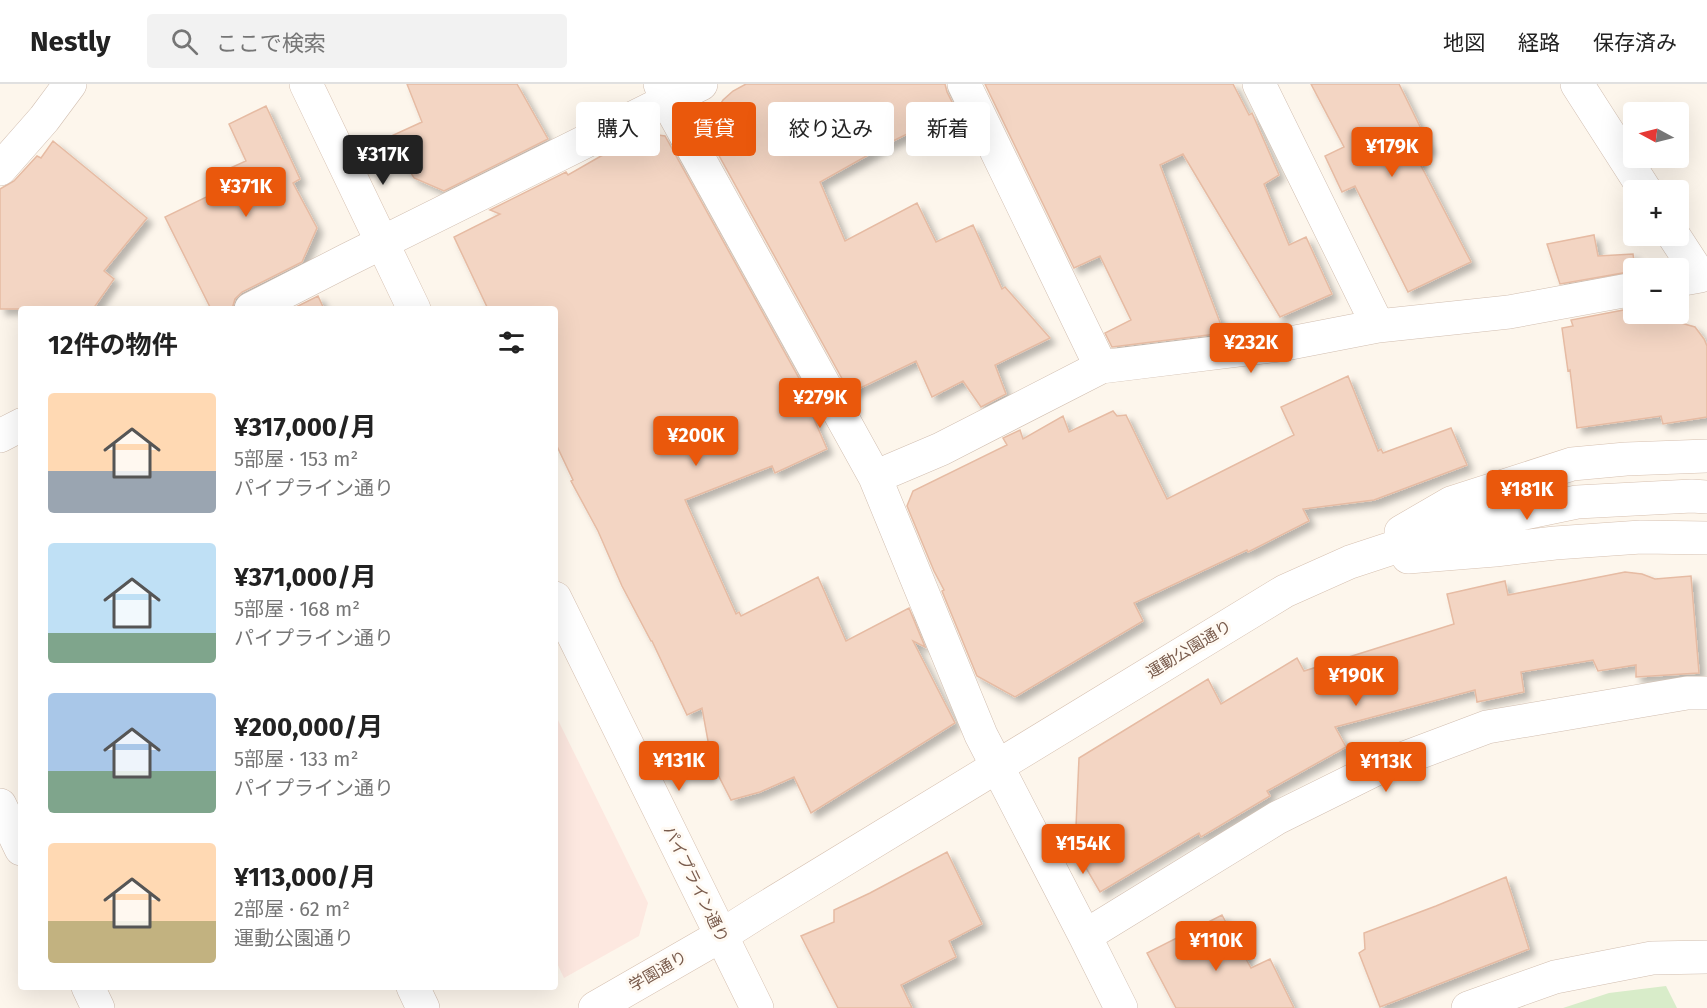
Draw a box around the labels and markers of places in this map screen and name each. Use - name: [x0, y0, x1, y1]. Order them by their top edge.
- pin: ¥179K: [1350, 127, 1434, 178]
- pin: ¥317K: [341, 135, 425, 186]
- pin: ¥371K: [204, 167, 288, 218]
- pin: ¥232K: [1209, 323, 1293, 374]
- pin: ¥279K: [778, 378, 862, 429]
- pin: ¥200K: [654, 416, 738, 467]
- pin: ¥181K: [1485, 470, 1569, 521]
- pin: ¥190K: [1314, 656, 1398, 707]
- pin: ¥131K: [637, 741, 721, 792]
- pin: ¥113K: [1344, 742, 1428, 793]
- pin: ¥154K: [1041, 824, 1125, 875]
- pin: ¥110K: [1174, 921, 1258, 972]

